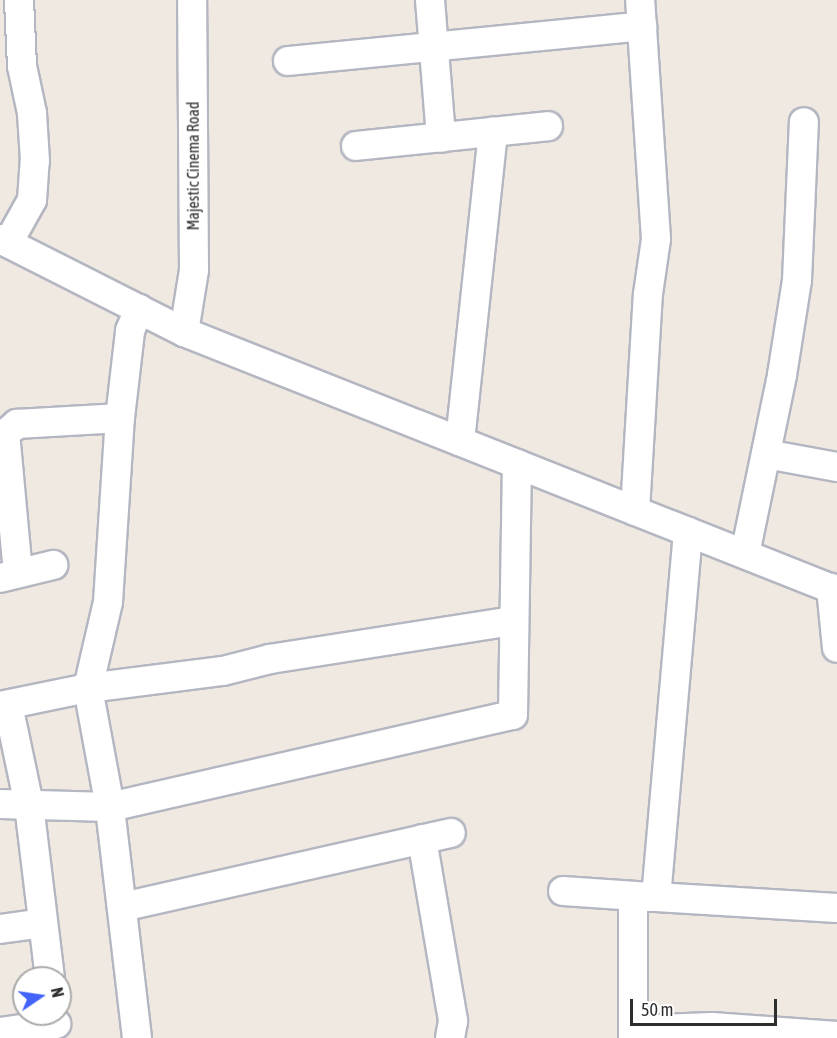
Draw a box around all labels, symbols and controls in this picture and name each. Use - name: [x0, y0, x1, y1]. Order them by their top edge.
- street label: Majestic Cinema Road: [183, 102, 203, 230]
- north arrow: [12, 966, 72, 1026]
- text: N: [48, 986, 67, 999]
- scale bar: [633, 987, 780, 1025]
- text: 50 m: [641, 999, 673, 1020]

